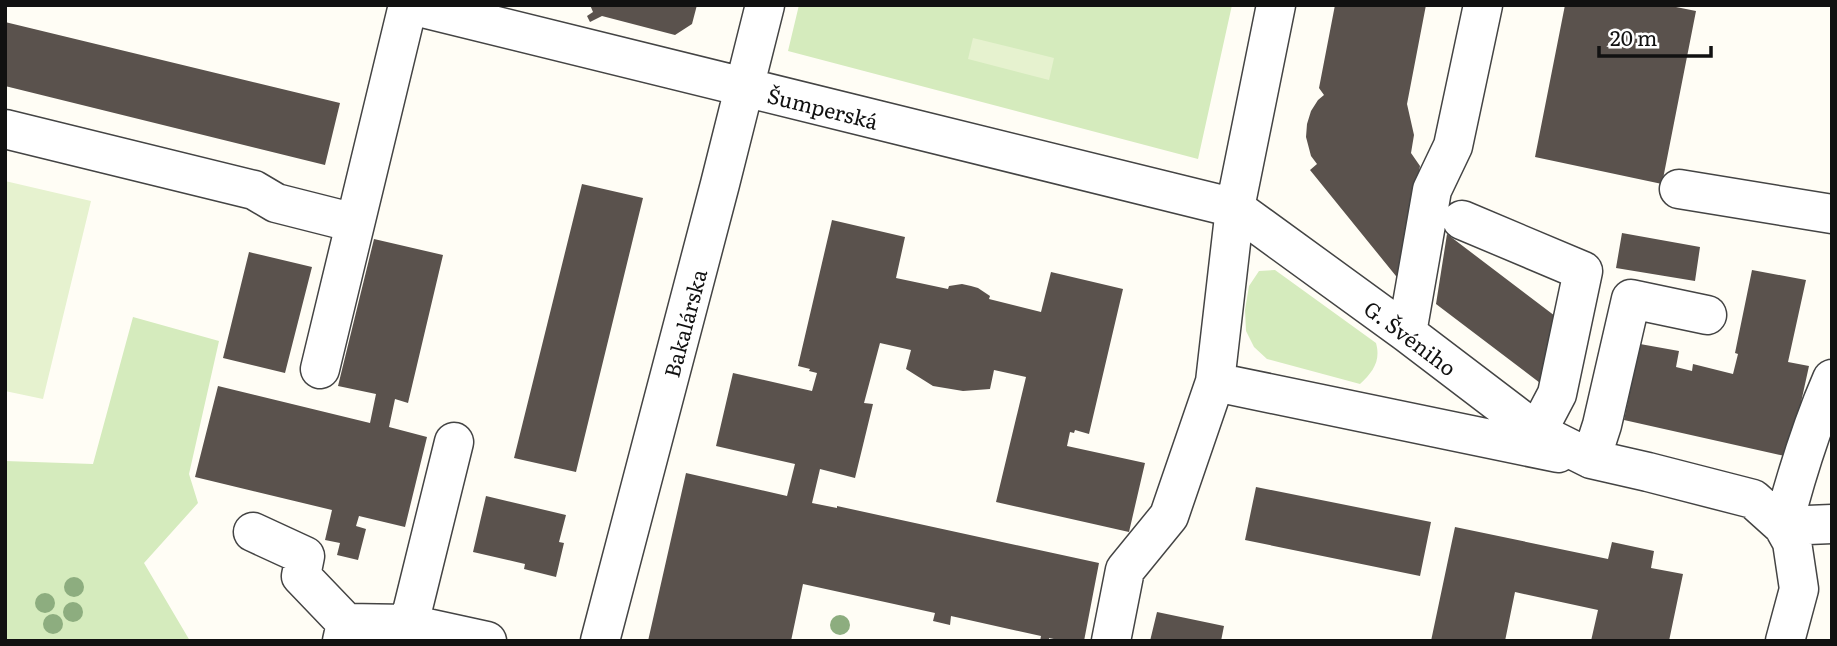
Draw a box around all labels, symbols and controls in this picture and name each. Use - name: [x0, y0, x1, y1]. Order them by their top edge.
- scale bar: [1599, 14, 1711, 58]
- text: 20 m: [1610, 21, 1657, 52]
- street label: Šumperská: [764, 78, 882, 136]
- street label: Bakalárska: [655, 265, 714, 381]
- street label: G. Švéniho: [1358, 292, 1464, 382]

